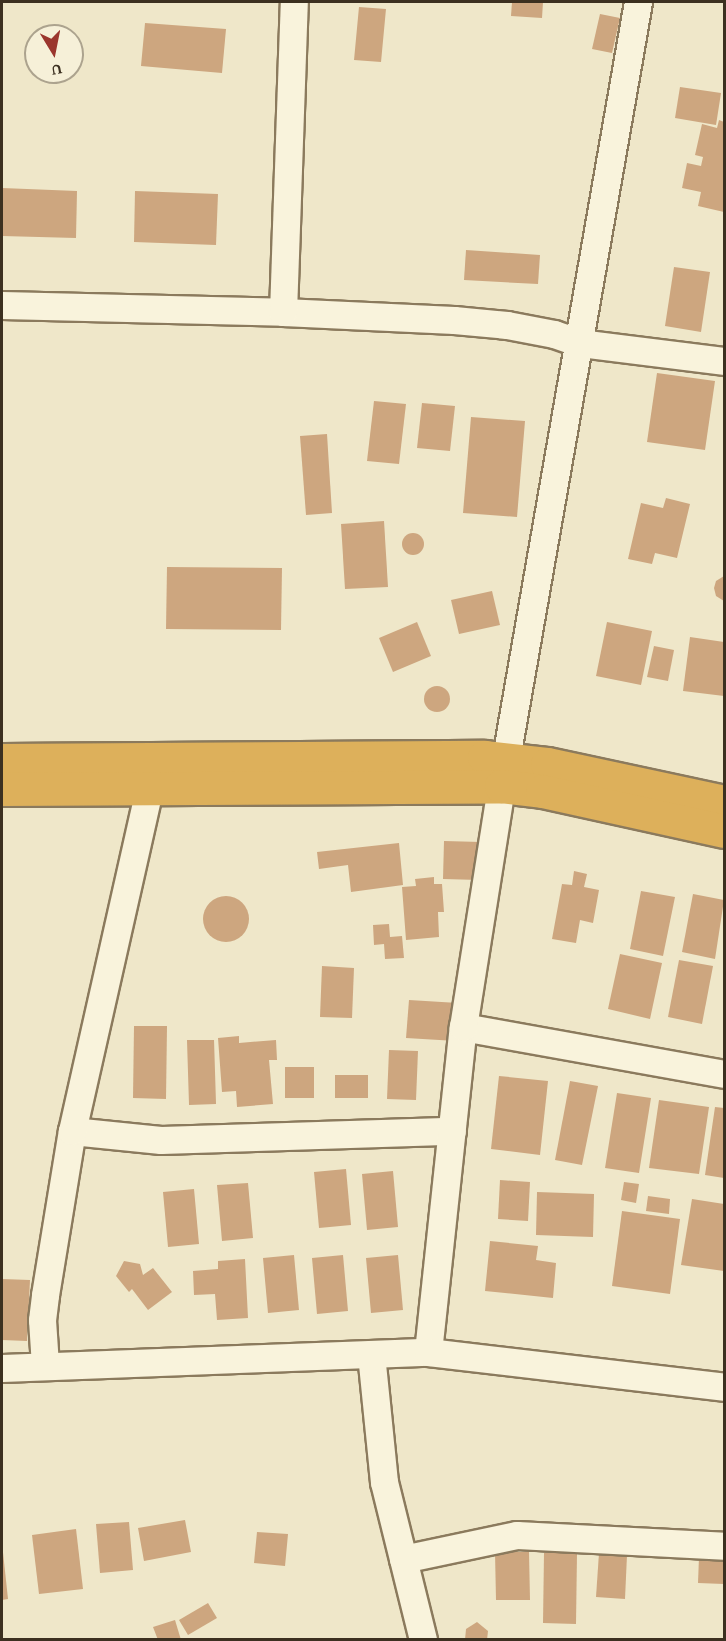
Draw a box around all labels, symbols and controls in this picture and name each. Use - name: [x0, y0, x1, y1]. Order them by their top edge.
- north arrow: [24, 24, 84, 84]
- text: U: [50, 61, 64, 80]

